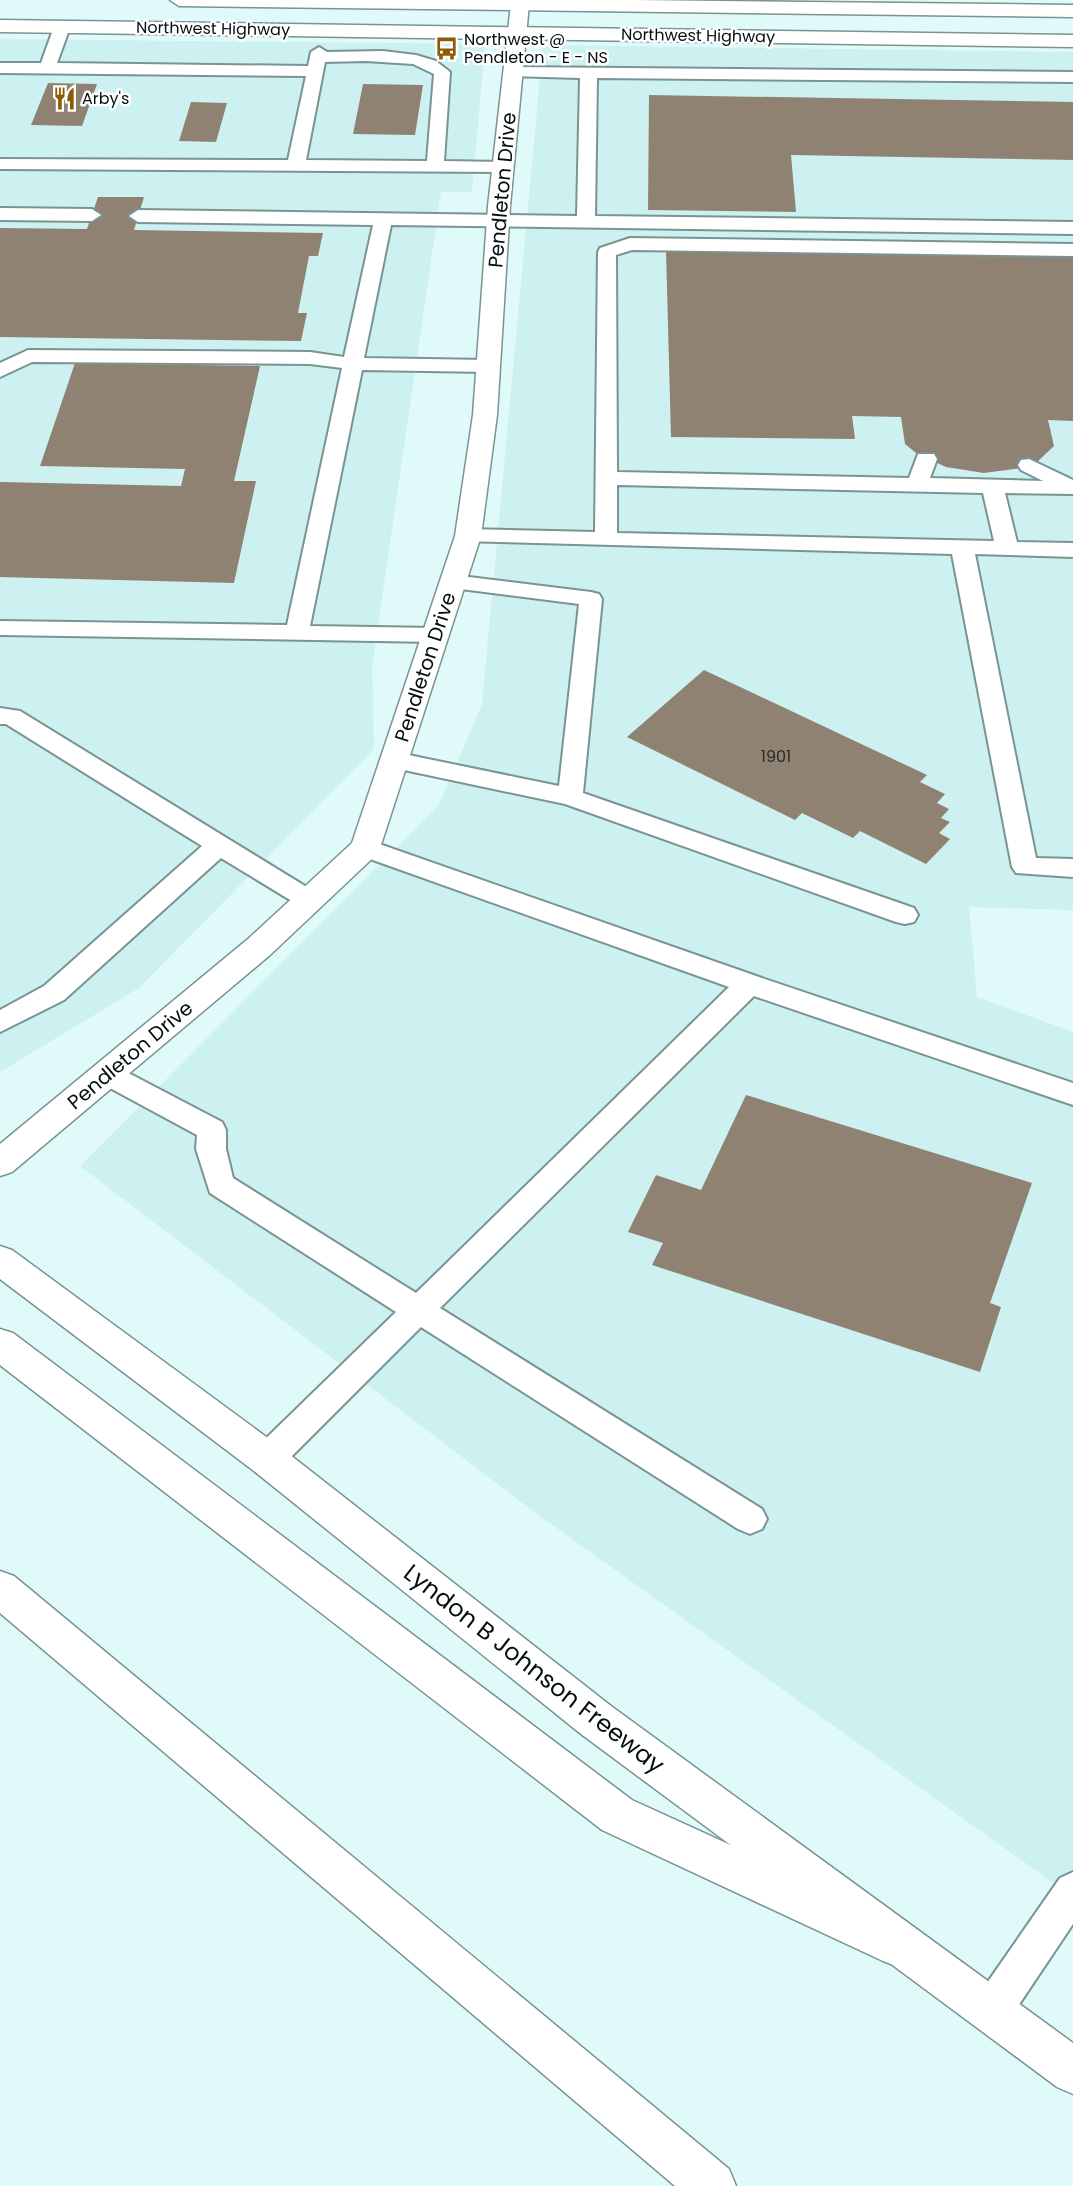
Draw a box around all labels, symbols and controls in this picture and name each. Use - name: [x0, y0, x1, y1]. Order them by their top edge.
- street label: Northwest Highway: [136, 16, 290, 41]
- street label: Northwest Highway: [621, 23, 775, 48]
- place label: Northwest @ Pendleton - E - NS: [464, 28, 608, 69]
- bus stop icon: Northwest @ Pendleton - E - NS: [433, 35, 459, 61]
- restaurant icon: Arby's: [51, 85, 77, 111]
- place label: Arby's: [82, 87, 129, 110]
- street label: Pendleton Drive: [481, 111, 523, 269]
- street label: Pendleton Drive: [388, 588, 462, 746]
- house number: 1901: [761, 745, 791, 768]
- street label: Pendleton Drive: [61, 994, 199, 1116]
- street label: Lyndon B Johnson Freeway: [397, 1556, 672, 1781]

